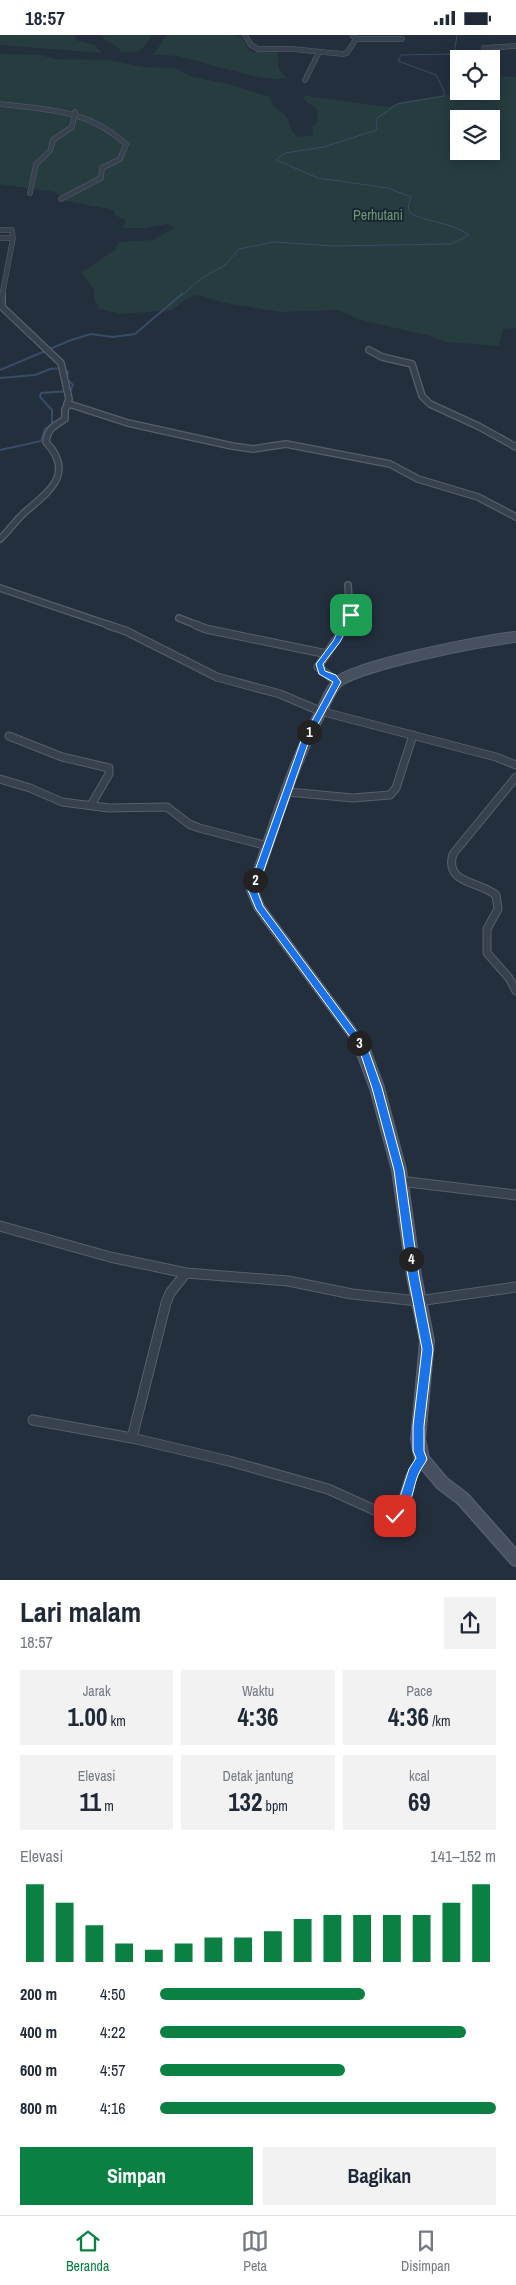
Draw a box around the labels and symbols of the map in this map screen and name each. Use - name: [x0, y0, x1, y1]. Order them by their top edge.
- park label: Perhutani: [353, 206, 403, 224]
- pin: [330, 594, 372, 636]
- pin: 1: [296, 719, 322, 745]
- pin: 2: [242, 867, 268, 893]
- pin: 3: [346, 1031, 372, 1055]
- pin: 4: [398, 1247, 424, 1271]
- pin: [374, 1495, 416, 1537]

